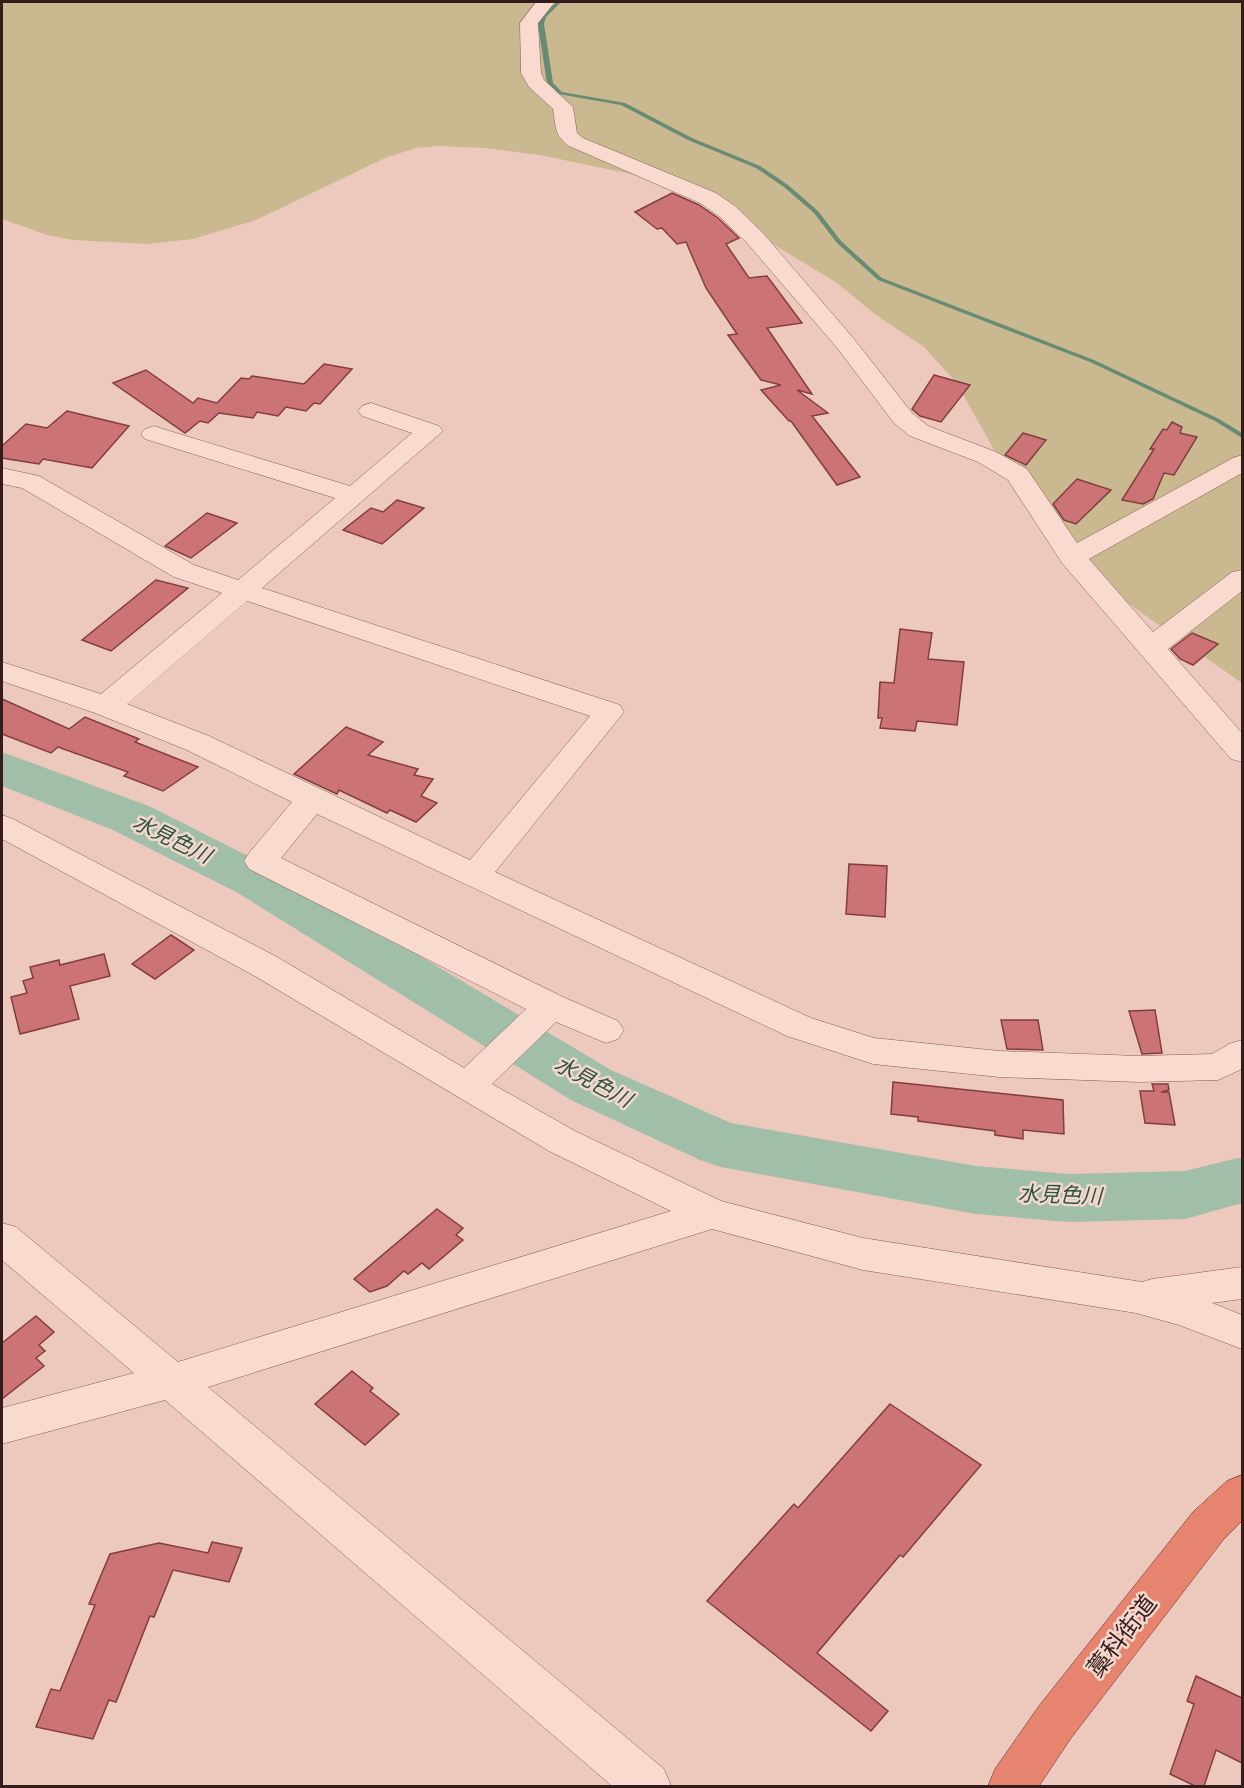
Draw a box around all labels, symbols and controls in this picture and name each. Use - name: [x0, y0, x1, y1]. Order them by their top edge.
- water label: 水見色川: [129, 807, 218, 870]
- water label: 水見色川: [550, 1049, 639, 1114]
- water label: 水見色川: [1018, 1179, 1104, 1210]
- street label: 藁科街道: [1079, 1588, 1163, 1683]

